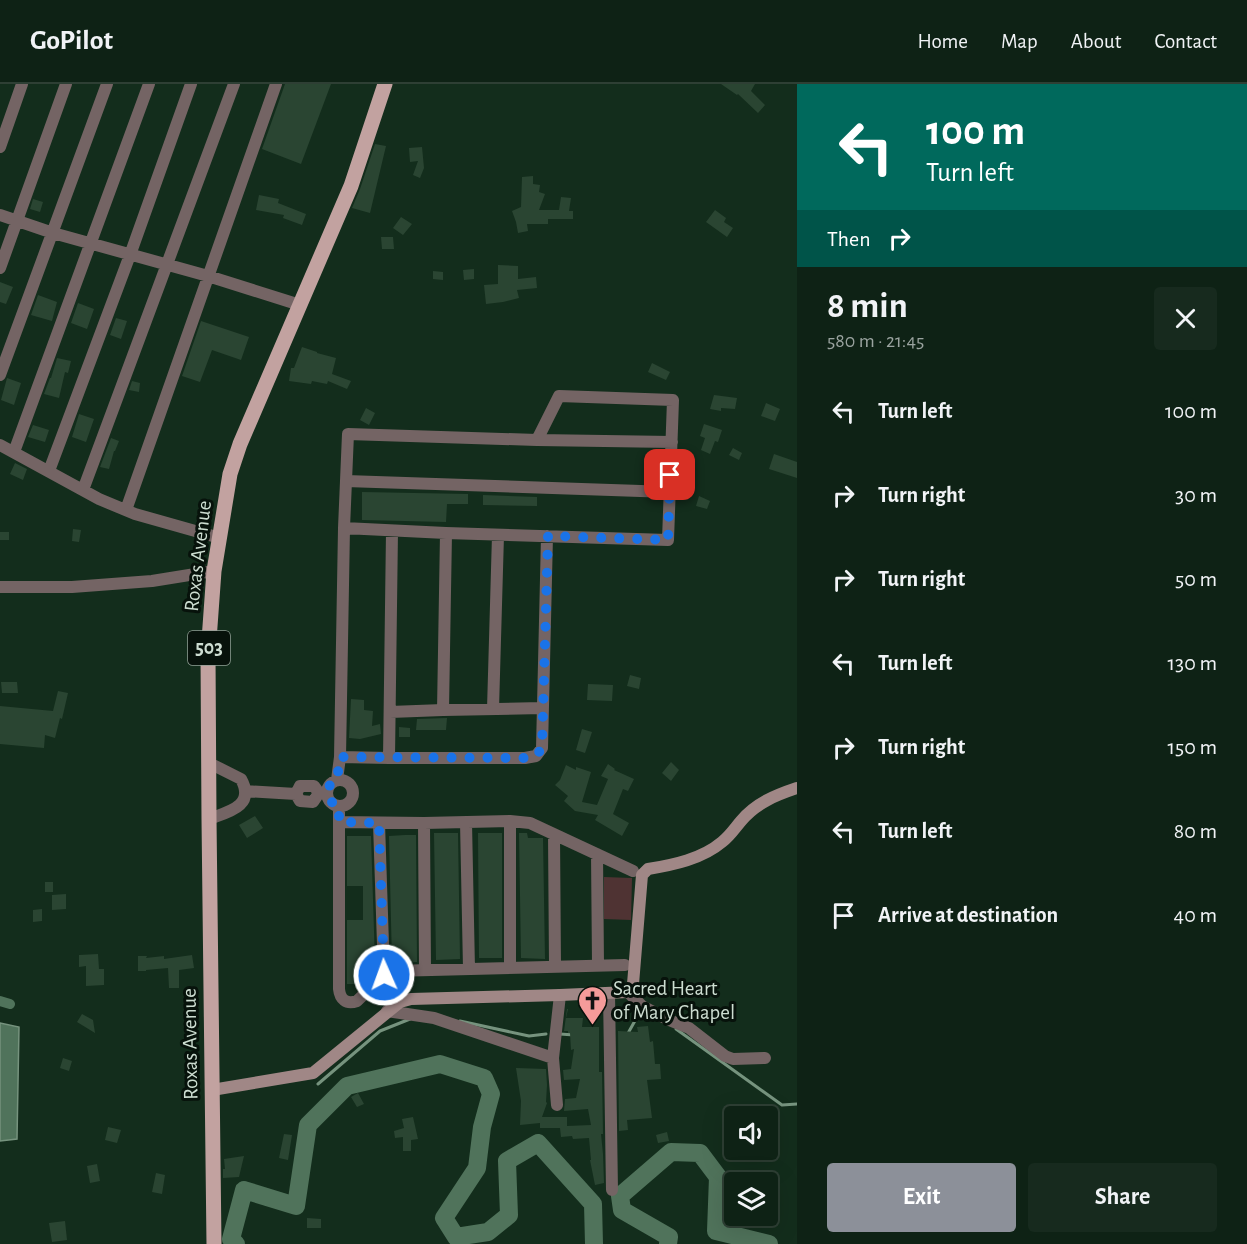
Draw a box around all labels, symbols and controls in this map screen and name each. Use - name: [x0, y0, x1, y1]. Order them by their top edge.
- text: GoPilot: [30, 27, 113, 55]
- text: Home: [917, 31, 968, 52]
- text: Map: [1001, 31, 1038, 52]
- text: About: [1071, 31, 1121, 52]
- text: Contact: [1154, 31, 1217, 52]
- icon: left: [827, 108, 905, 186]
- text: 100 m: [926, 110, 1025, 152]
- text: Turn left: [926, 159, 1014, 186]
- icon: right: [883, 222, 916, 255]
- text: Then: [827, 228, 871, 250]
- button: close: [1154, 287, 1217, 350]
- text: 8 min: [827, 288, 908, 324]
- text: 580 m · 21:45: [827, 331, 924, 351]
- icon: left: [827, 395, 860, 428]
- text: Turn left: [878, 400, 952, 422]
- text: 100 m: [1165, 400, 1217, 422]
- pin: [644, 449, 695, 500]
- icon: arrive: [653, 458, 686, 491]
- icon: right: [827, 479, 860, 512]
- text: Turn right: [878, 484, 965, 506]
- text: 30 m: [1175, 484, 1217, 506]
- street label: Roxas Avenue: [181, 499, 215, 613]
- icon: right: [827, 563, 860, 596]
- text: Turn right: [878, 568, 965, 590]
- text: 50 m: [1175, 568, 1217, 590]
- road number: 503: [188, 631, 230, 665]
- icon: left: [827, 647, 860, 680]
- text: Turn left: [878, 652, 952, 674]
- text: 130 m: [1168, 652, 1217, 674]
- icon: right: [827, 731, 860, 764]
- text: Turn right: [878, 736, 965, 758]
- text: 150 m: [1167, 736, 1217, 758]
- icon: left: [827, 815, 860, 848]
- text: Turn left: [878, 820, 952, 842]
- text: 80 m: [1174, 820, 1217, 842]
- icon: arrive: [827, 899, 860, 932]
- text: Arrive at destination: [878, 904, 1058, 926]
- text: 40 m: [1174, 904, 1217, 926]
- position arrow: [352, 943, 416, 1007]
- place label: Sacred Heart of Mary Chapel: [613, 978, 735, 1023]
- church icon: Sacred Heart of Mary Chapel: [576, 984, 608, 1026]
- street label: Roxas Avenue: [179, 988, 201, 1100]
- map controls: [724, 1106, 778, 1226]
- button: sound: [724, 1106, 778, 1160]
- button: Exit: [827, 1163, 1016, 1232]
- button: Share: [1028, 1163, 1217, 1232]
- button: layers: [724, 1172, 778, 1226]

